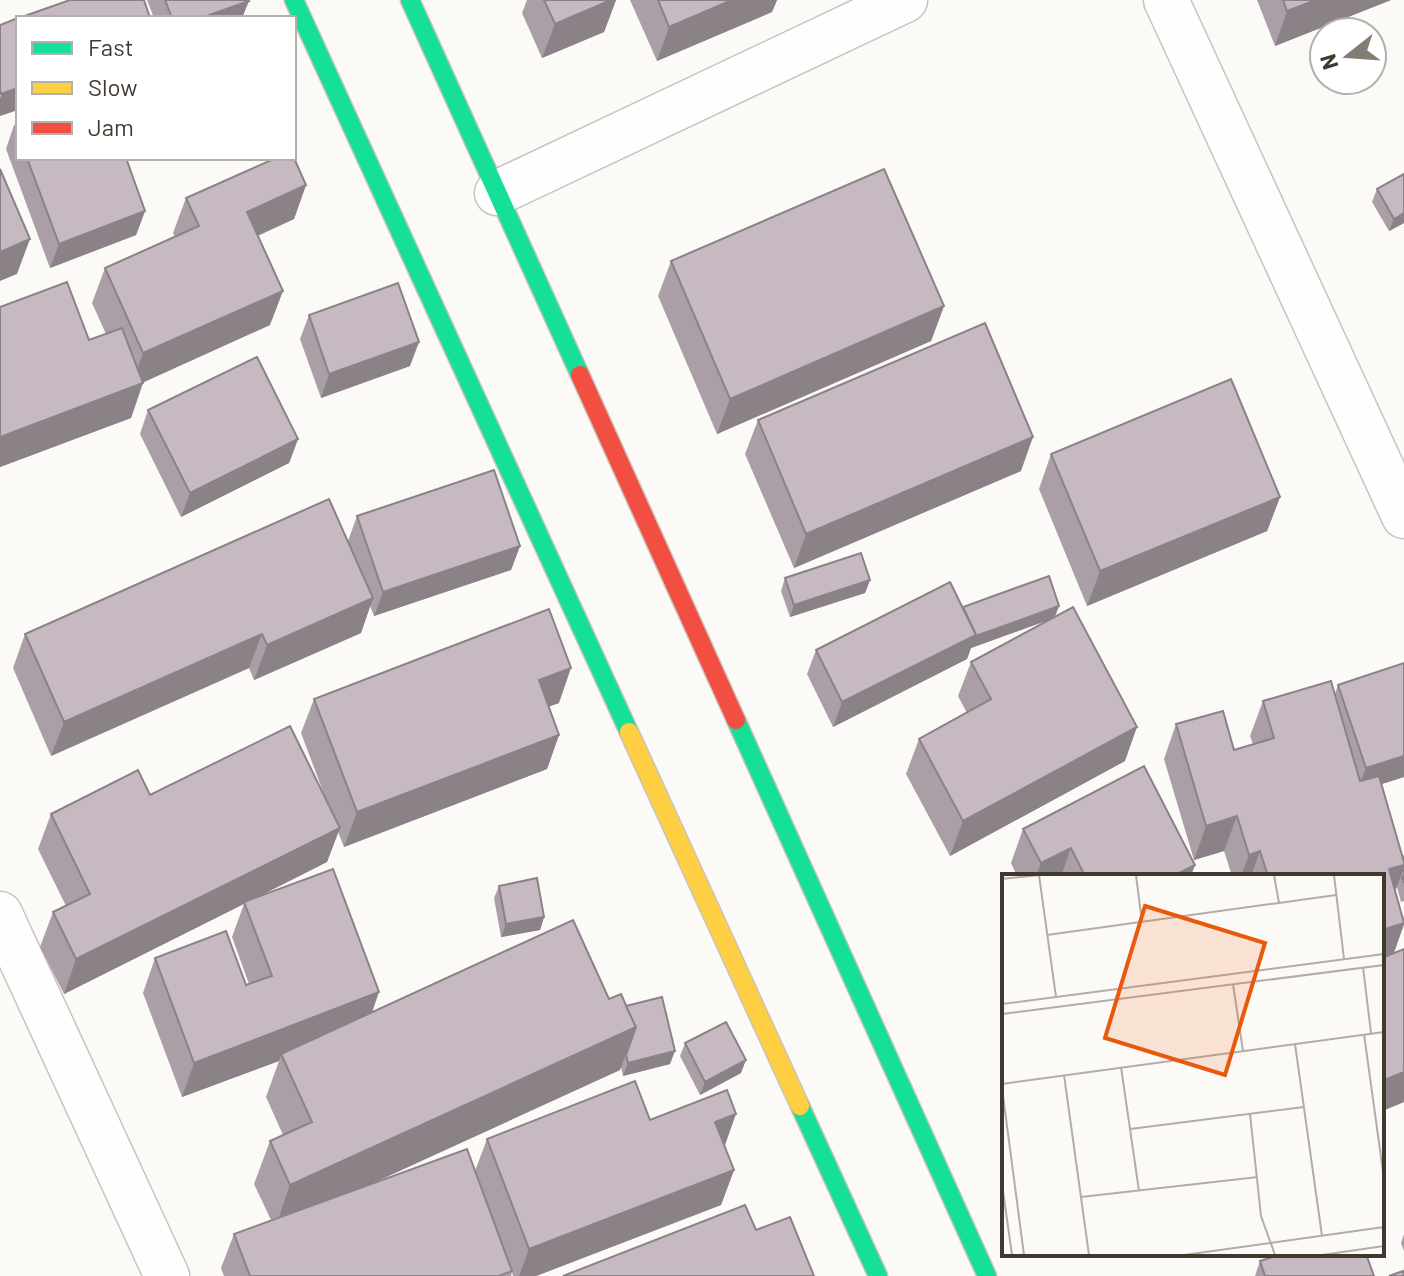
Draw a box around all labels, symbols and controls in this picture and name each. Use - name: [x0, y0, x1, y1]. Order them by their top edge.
- legend: [16, 16, 296, 160]
- north arrow: [1308, 16, 1388, 96]
- text: Fast: [88, 32, 133, 61]
- text: N: [1313, 51, 1342, 73]
- text: Slow: [88, 72, 137, 101]
- text: Jam: [88, 112, 134, 141]
- inset map: [1002, 874, 1384, 1256]

